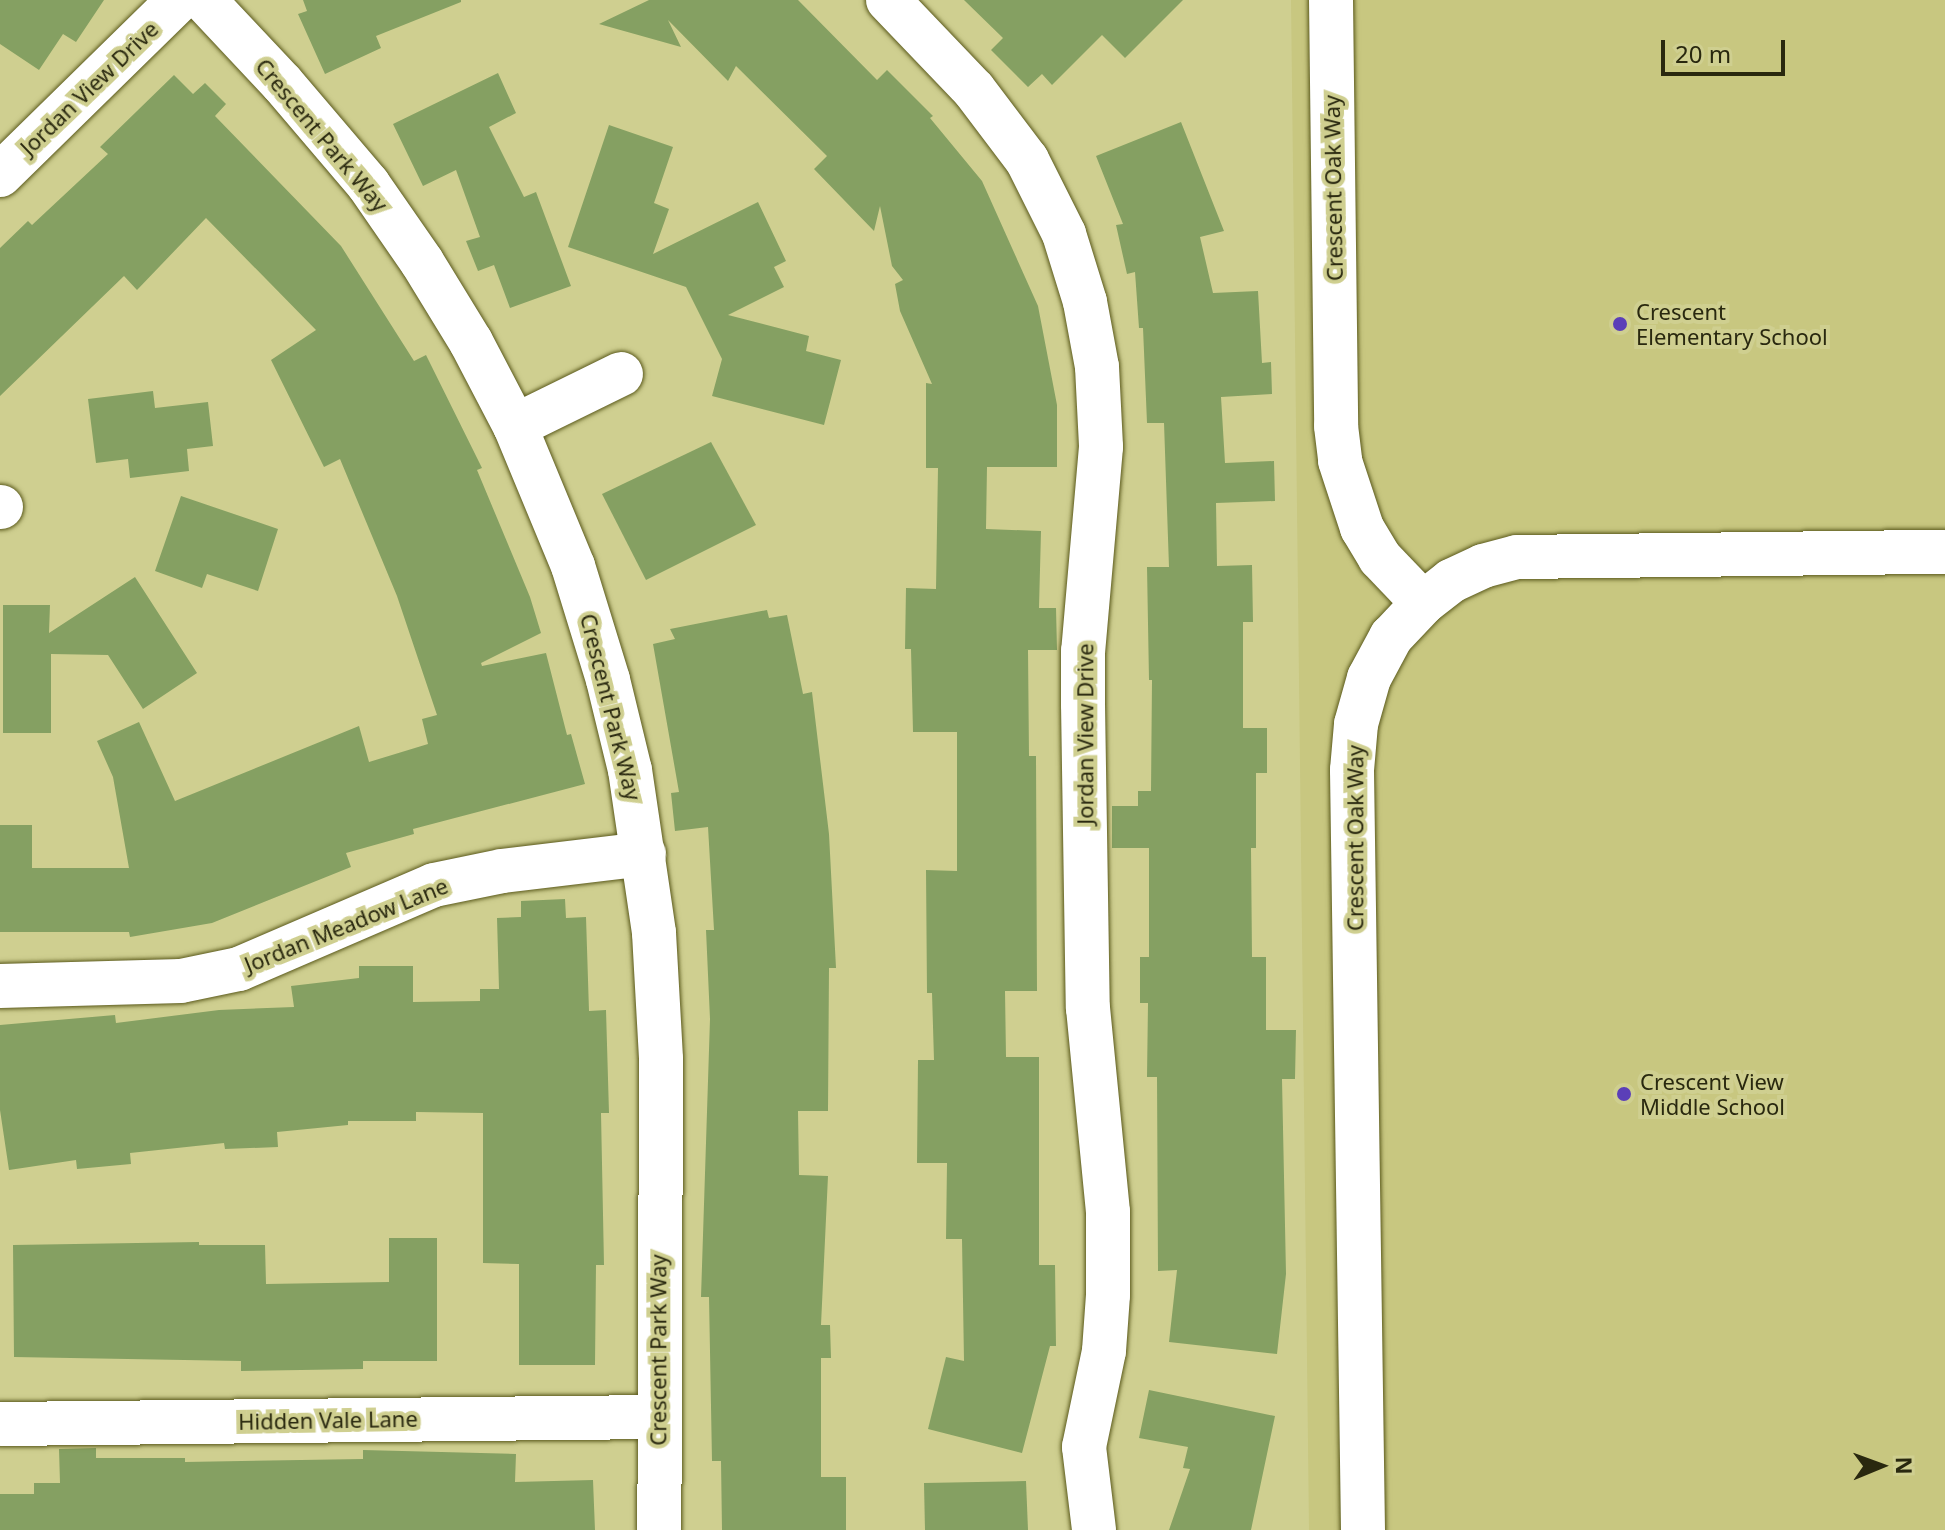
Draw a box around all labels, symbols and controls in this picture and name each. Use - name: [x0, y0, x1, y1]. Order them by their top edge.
- street label: Jordan View Drive: [15, 15, 163, 161]
- scale bar: [1665, 24, 1789, 74]
- text: 20 m: [1675, 37, 1731, 70]
- street label: Crescent Park Way: [250, 53, 394, 217]
- street label: Crescent Oak Way: [1318, 95, 1348, 281]
- place label: Crescent Elementary School: [1636, 298, 1828, 350]
- marker: Crescent Elementary School: [1611, 315, 1629, 333]
- street label: Crescent Park Way: [575, 611, 647, 803]
- street label: Jordan View Drive: [1072, 643, 1098, 825]
- street label: Crescent Oak Way: [1342, 745, 1368, 931]
- street label: Jordan Meadow Lane: [240, 872, 452, 978]
- place label: Crescent View Middle School: [1640, 1068, 1785, 1120]
- marker: Crescent View Middle School: [1615, 1085, 1633, 1103]
- street label: Crescent Park Way: [645, 1254, 671, 1446]
- street label: Hidden Vale Lane: [238, 1405, 418, 1435]
- north arrow: [1841, 1426, 1921, 1506]
- text: N: [1890, 1456, 1920, 1475]

